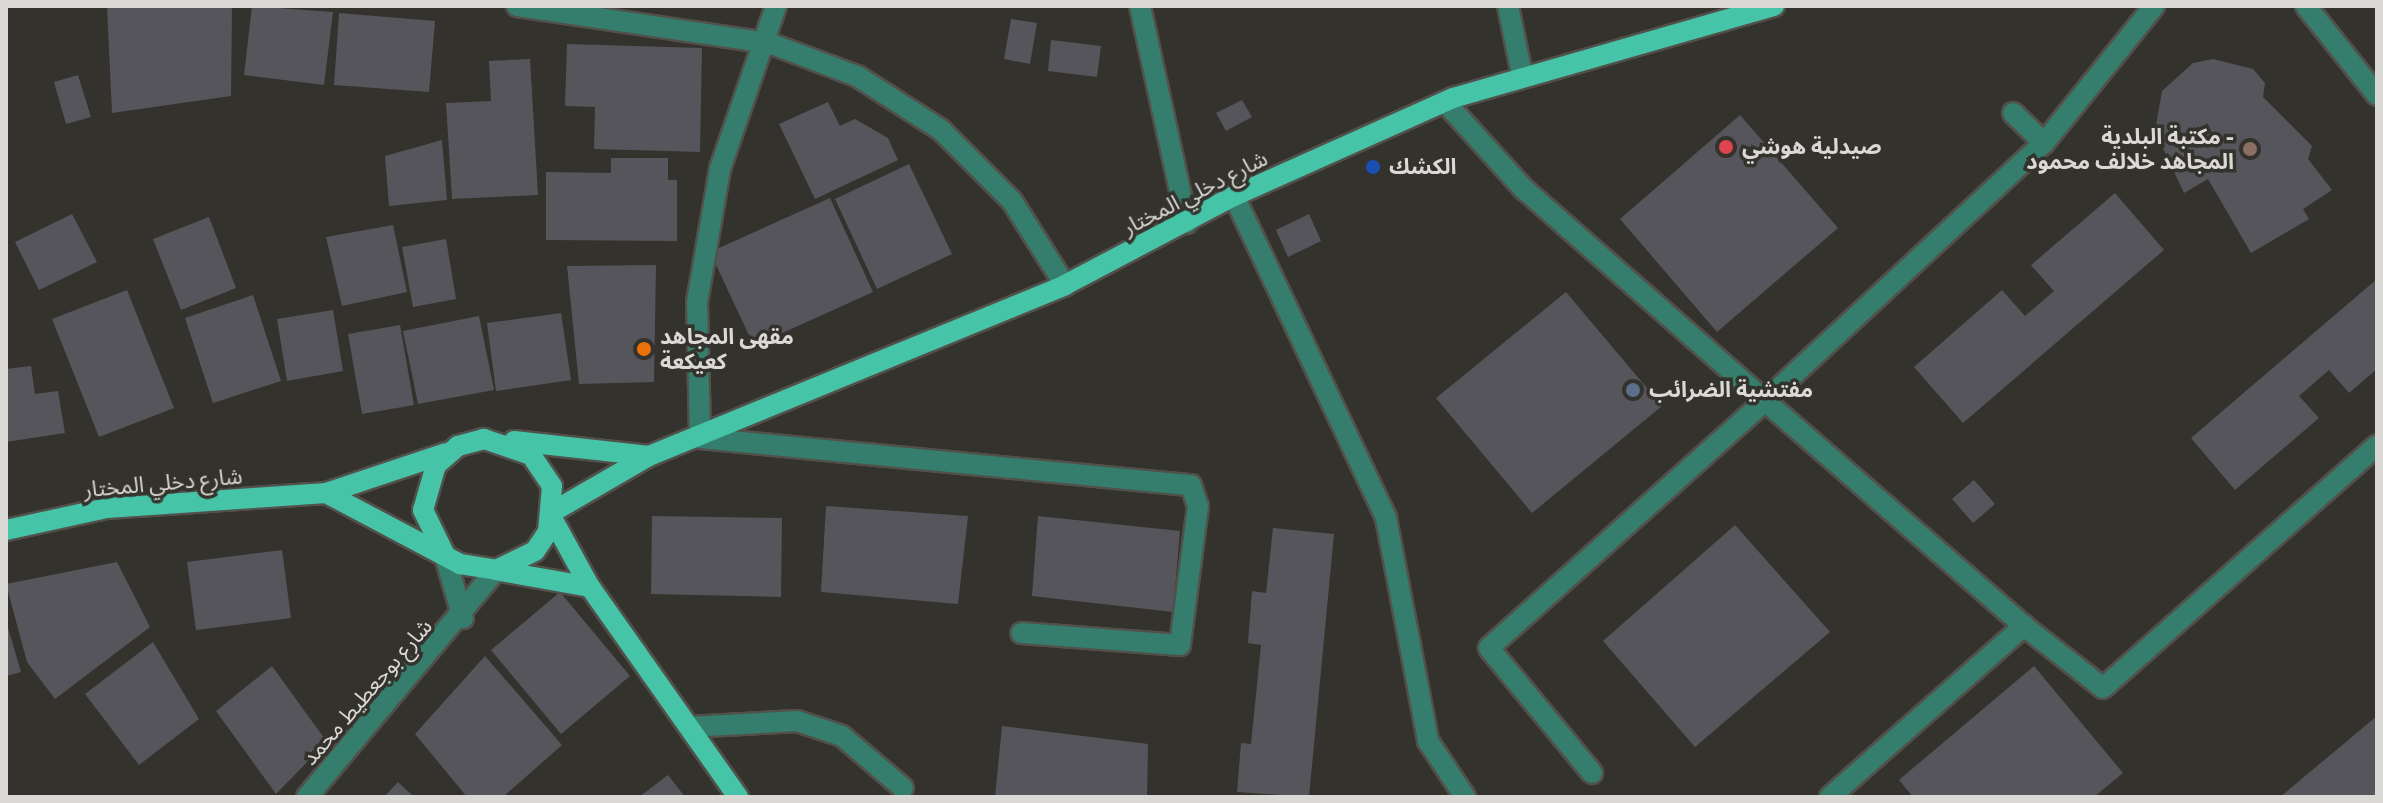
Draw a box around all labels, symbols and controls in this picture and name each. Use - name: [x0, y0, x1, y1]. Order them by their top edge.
- place label: مكتبة البلدية - المجاهد خلالف محمود: [2026, 123, 2234, 174]
- place label: صيدلية هوشي: [1742, 134, 1882, 160]
- marker: صيدلية هوشي: [1717, 138, 1735, 156]
- marker: مكتبة البلدية - المجاهد خلالف محمود: [2241, 140, 2259, 158]
- street label: شارع دخلي المختار: [1118, 145, 1272, 241]
- place label: الكشك: [1389, 154, 1457, 180]
- marker: الكشك: [1364, 158, 1382, 176]
- place label: مقهى المجاهد كعيكعة: [660, 323, 794, 374]
- marker: مقهى المجاهد كعيكعة: [635, 340, 653, 358]
- place label: مفتشية الضرائب: [1649, 377, 1813, 403]
- marker: مفتشية الضرائب: [1624, 381, 1642, 399]
- street label: شارع دخلي المختار: [83, 463, 243, 503]
- street label: شارع بوجعطيط محمد: [296, 613, 438, 771]

